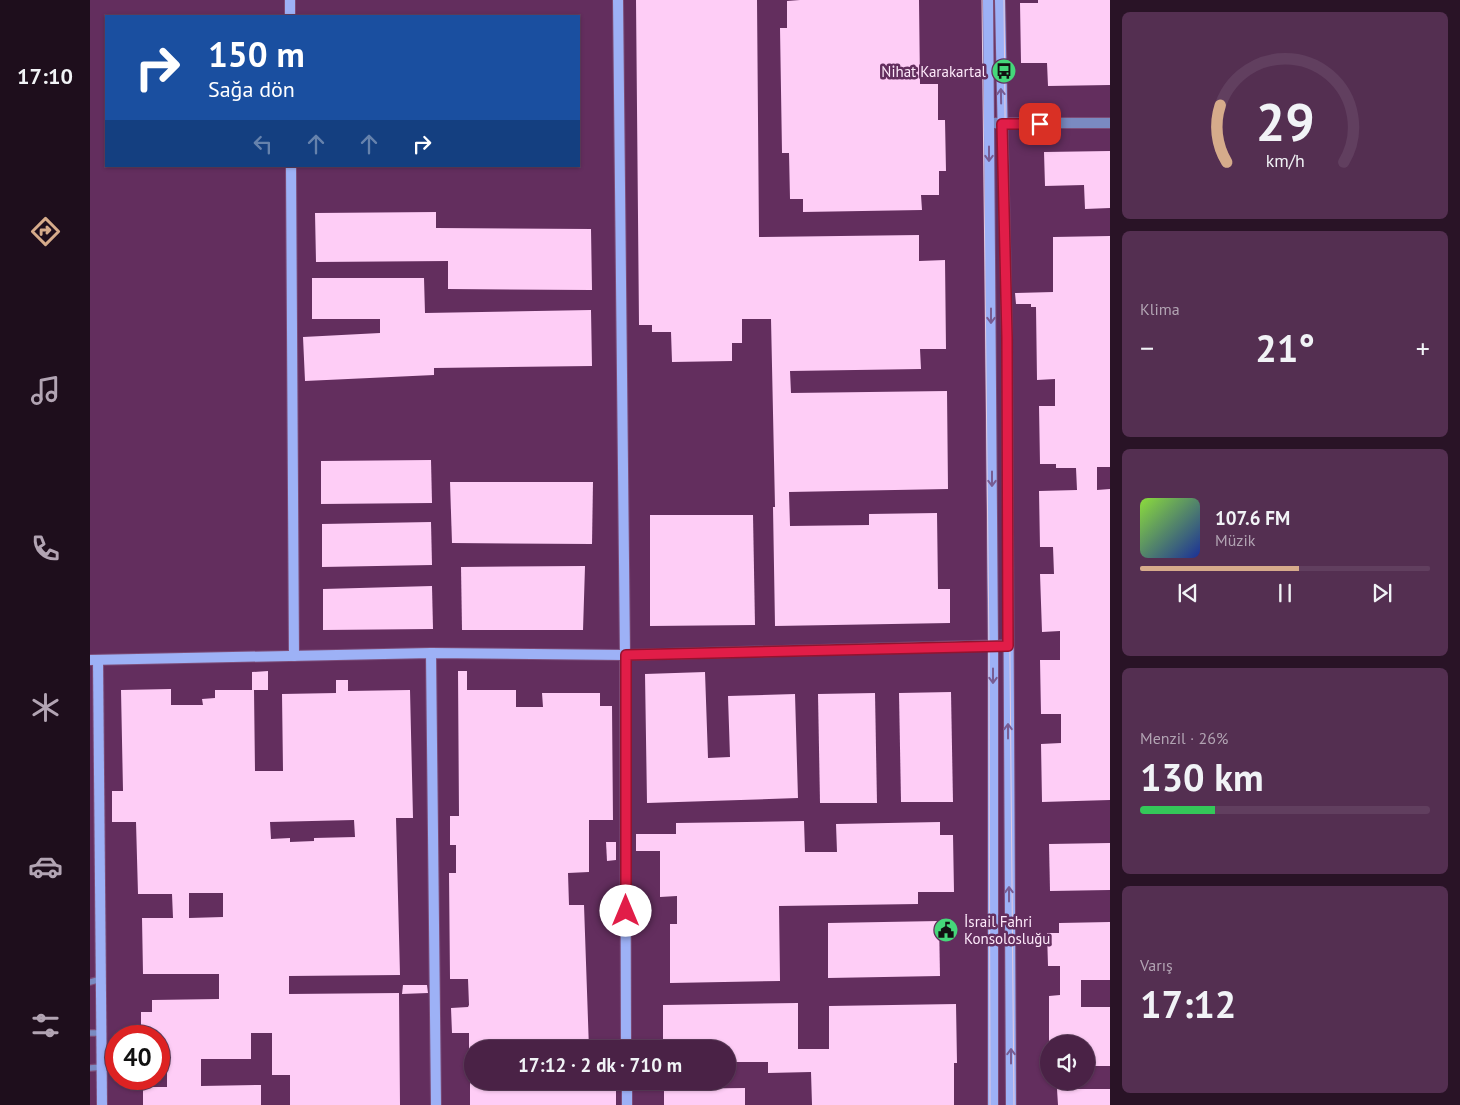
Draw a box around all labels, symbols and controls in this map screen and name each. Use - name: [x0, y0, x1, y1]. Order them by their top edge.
- text: 150 m: [208, 31, 305, 77]
- icon: right: [125, 35, 190, 100]
- bus stop icon: Nihat Karakartal: [991, 58, 1017, 84]
- text: 17:10: [17, 62, 73, 90]
- place label: Nihat Karakartal: [881, 62, 987, 81]
- text: Sağa dön: [208, 75, 295, 103]
- text: 29: [1256, 88, 1314, 155]
- one-way arrow: [996, 89, 1006, 105]
- pin: [1019, 103, 1061, 145]
- icon: arrive: [1026, 110, 1054, 138]
- icon: left: [249, 130, 277, 158]
- icon: ahead: [302, 130, 330, 158]
- icon: ahead: [355, 130, 383, 158]
- icon: right: [408, 130, 436, 158]
- one-way arrow: [984, 145, 994, 161]
- text: km/h: [1265, 149, 1305, 172]
- icon: directions: [28, 214, 63, 249]
- text: Klima: [1140, 299, 1180, 319]
- one-way arrow: [986, 308, 996, 324]
- text: 21°: [1255, 323, 1315, 372]
- text: −: [1140, 329, 1154, 366]
- text: +: [1416, 329, 1430, 366]
- icon: music: [28, 373, 63, 408]
- one-way arrow: [987, 470, 997, 486]
- text: 107.6 FM: [1215, 506, 1290, 530]
- text: Müzik: [1215, 530, 1255, 550]
- icon: phone: [28, 531, 63, 566]
- icon: previous: [1174, 579, 1202, 607]
- icon: pause: [1271, 579, 1299, 607]
- icon: next: [1368, 579, 1396, 607]
- one-way arrow: [988, 668, 998, 684]
- icon: climate: [28, 690, 63, 725]
- one-way arrow: [1004, 724, 1013, 740]
- text: Menzil · 26%: [1140, 728, 1228, 748]
- text: 130 km: [1140, 752, 1264, 801]
- icon: car: [28, 849, 63, 884]
- position arrow: [599, 884, 651, 936]
- one-way arrow: [1005, 886, 1014, 902]
- place label: İsrail Fahri Konsolosluğu: [964, 912, 1050, 948]
- public building icon: İsrail Fahri Konsolosluğu: [933, 917, 959, 943]
- text: Varış: [1140, 955, 1173, 975]
- text: 17:12: [1140, 979, 1236, 1028]
- icon: filters: [28, 1008, 63, 1043]
- speed limit sign: 40: [105, 1025, 170, 1090]
- map controls: [1040, 1035, 1095, 1090]
- button: sound: [1040, 1035, 1095, 1090]
- one-way arrow: [1006, 1049, 1015, 1065]
- text: 17:12 · 2 dk · 710 m: [518, 1053, 682, 1077]

